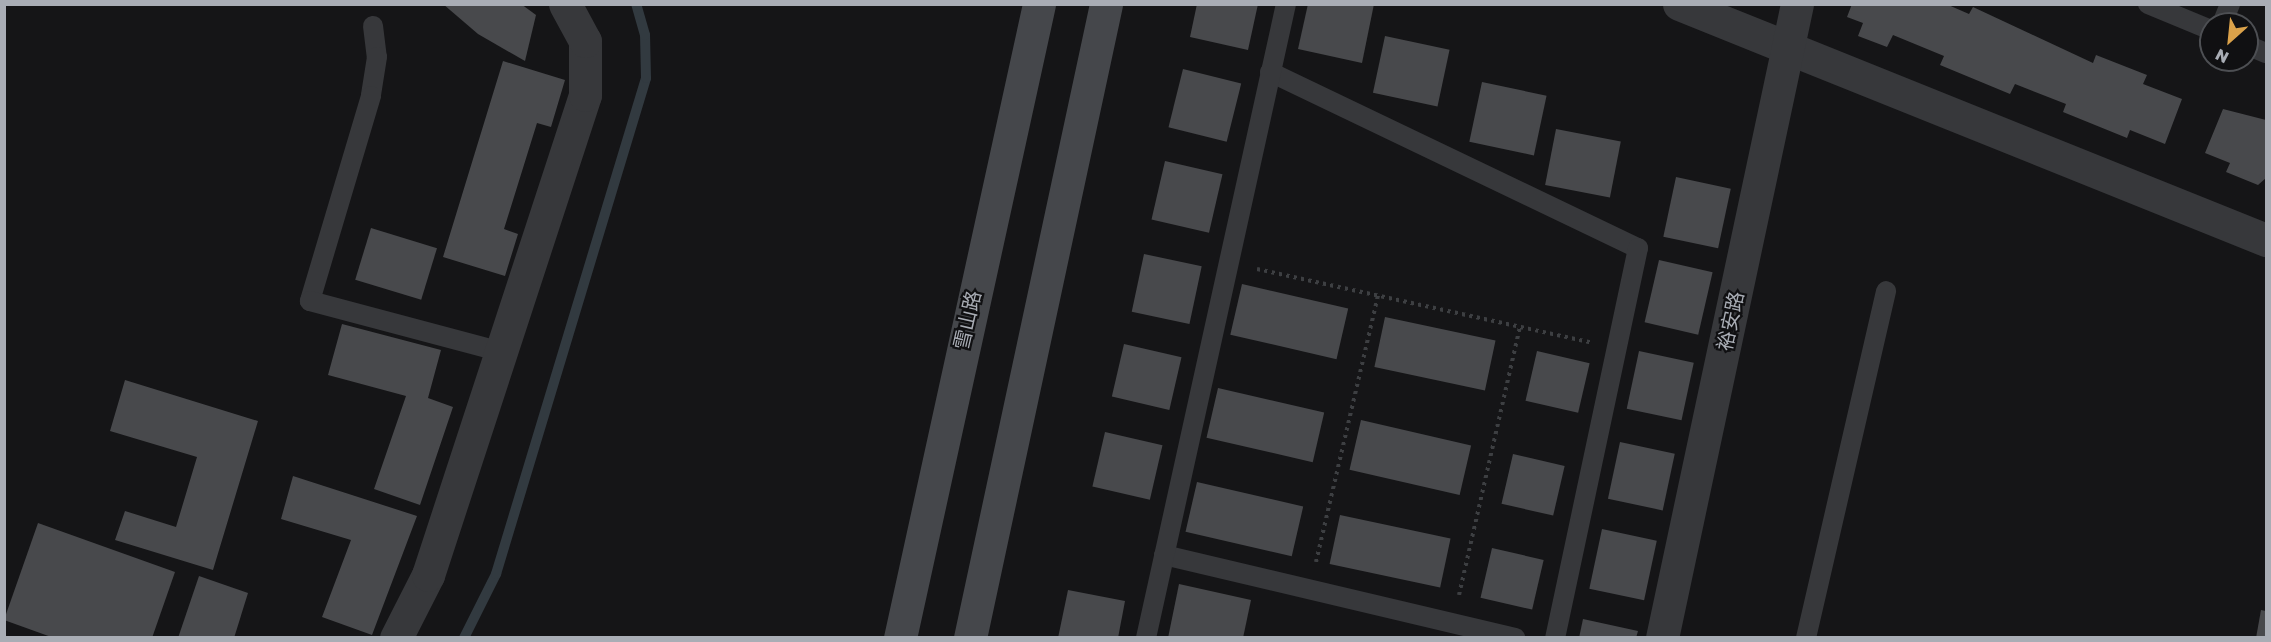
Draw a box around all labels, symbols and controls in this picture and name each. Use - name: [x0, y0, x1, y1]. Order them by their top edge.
- north arrow: [2199, 12, 2259, 72]
- text: N: [2212, 45, 2232, 68]
- street label: 雪山路: [949, 288, 985, 352]
- street label: 裕安路: [1712, 289, 1748, 353]

